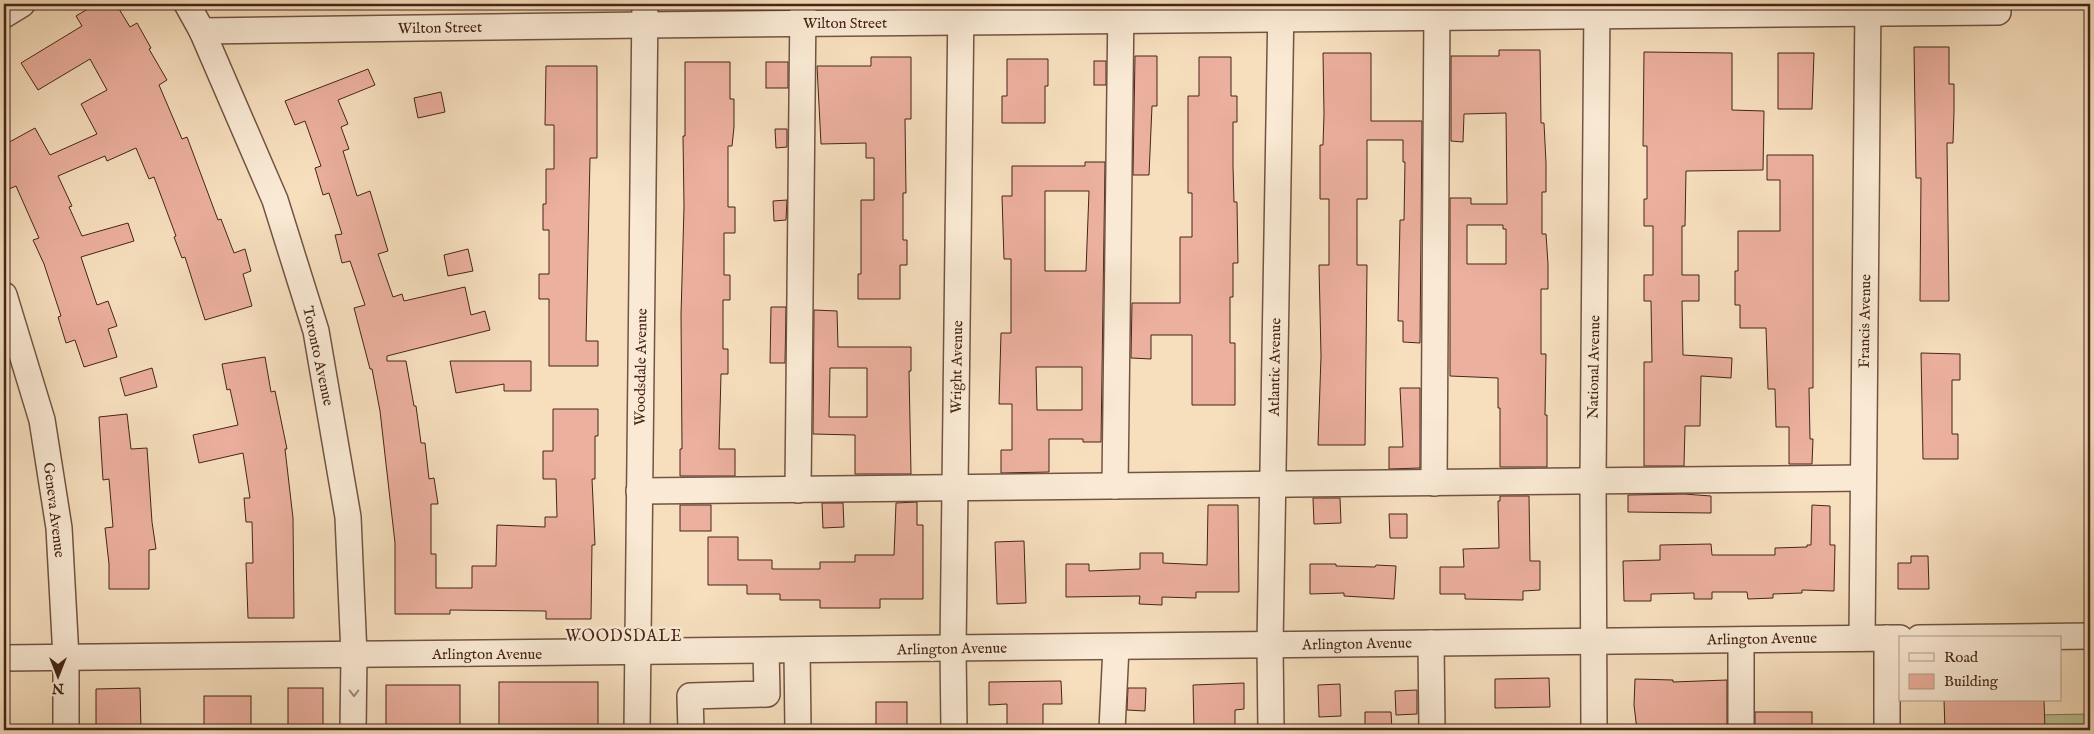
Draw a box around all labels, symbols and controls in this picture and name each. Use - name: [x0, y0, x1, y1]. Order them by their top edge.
- street label: Wilton Street: [803, 14, 887, 33]
- street label: Wilton Street: [398, 18, 482, 38]
- street label: Francis Avenue: [1855, 274, 1875, 368]
- street label: Toronto Avenue: [298, 304, 338, 408]
- street label: Woodsdale Avenue: [630, 308, 652, 426]
- street label: National Avenue: [1584, 315, 1604, 419]
- street label: Atlantic Avenue: [1265, 317, 1285, 417]
- street label: Wright Avenue: [947, 320, 967, 414]
- street label: Geneva Avenue: [39, 461, 69, 559]
- district label: WOODSDALE: [565, 627, 683, 647]
- street label: Arlington Avenue: [1706, 629, 1817, 649]
- street label: Arlington Avenue: [1301, 634, 1412, 654]
- legend: [1899, 636, 2062, 702]
- street label: Arlington Avenue: [896, 639, 1007, 659]
- street label: Arlington Avenue: [431, 645, 542, 664]
- text: Road: [1944, 648, 1979, 667]
- north arrow: [32, 652, 82, 702]
- text: Building: [1944, 672, 1999, 691]
- text: N: [52, 679, 65, 697]
- one-way arrow: [349, 689, 359, 697]

